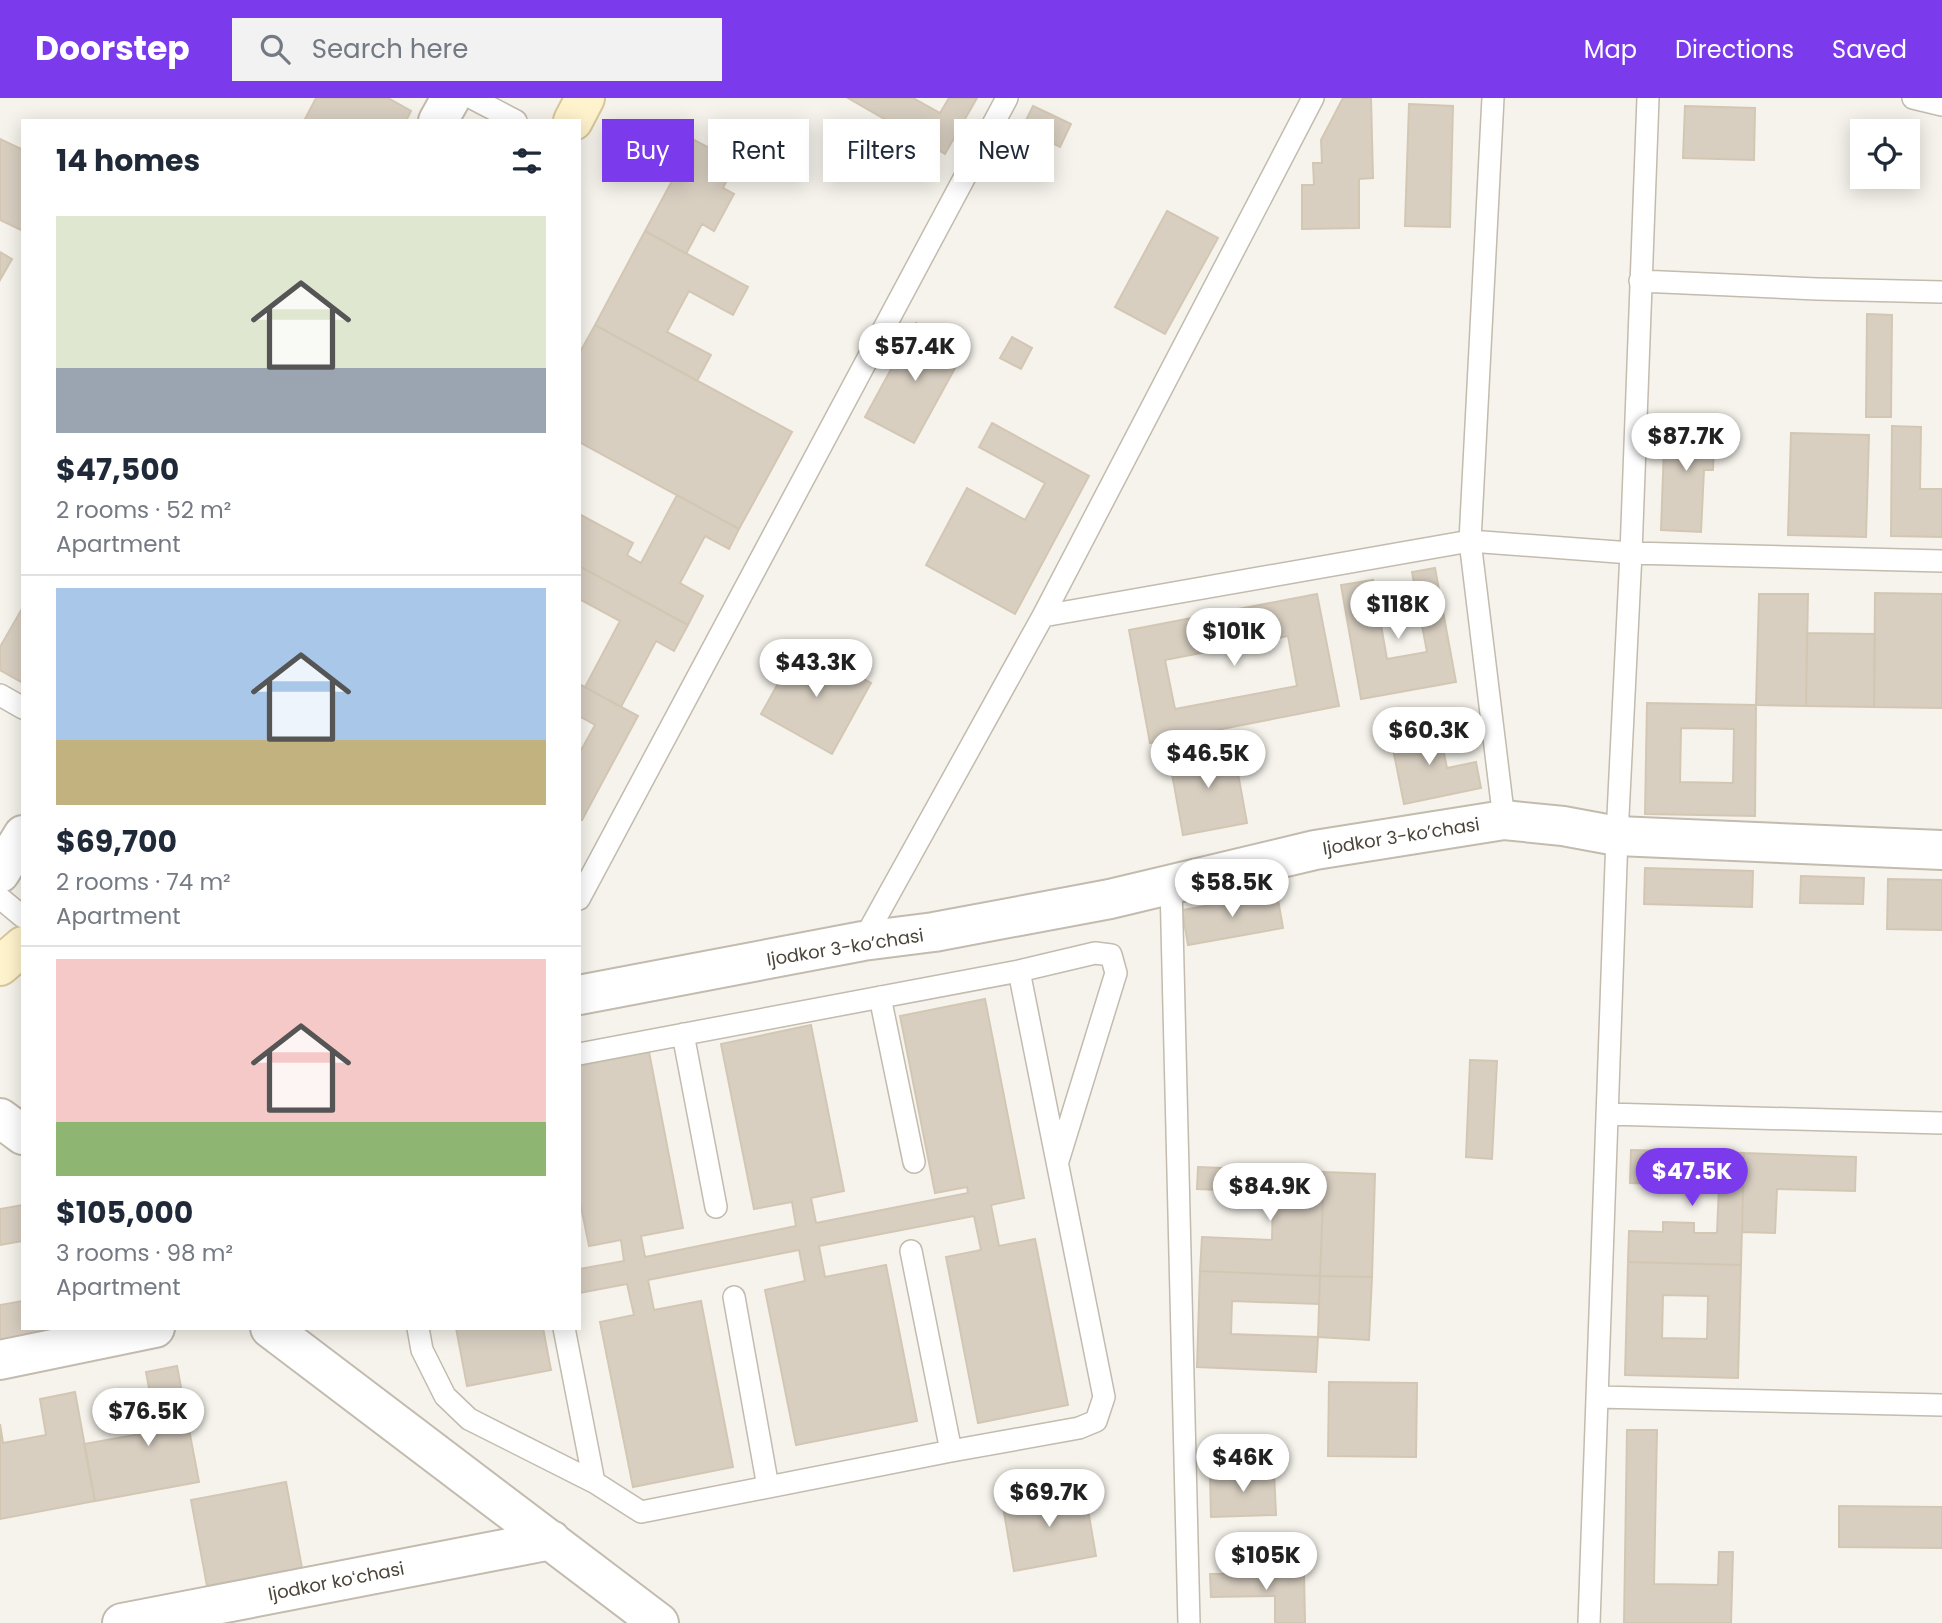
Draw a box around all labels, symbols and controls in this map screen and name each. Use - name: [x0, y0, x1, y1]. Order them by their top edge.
- search box: [232, 18, 722, 81]
- text: Doorstep: [35, 25, 190, 72]
- icon: search: [256, 30, 294, 68]
- text: Search here: [312, 31, 468, 67]
- text: Map: [1584, 33, 1637, 66]
- text: Directions: [1675, 33, 1794, 66]
- text: Saved: [1832, 33, 1907, 66]
- chip: Buy: [602, 119, 694, 182]
- chip: Rent: [708, 119, 809, 182]
- chip: Filters: [823, 119, 940, 182]
- chip: New: [954, 119, 1054, 182]
- map controls: [1850, 119, 1920, 189]
- button: locate: [1850, 119, 1920, 189]
- text: 14 homes: [56, 139, 200, 182]
- icon: filters: [508, 142, 546, 180]
- icon: home: [238, 262, 364, 388]
- pin: $57.4K: [858, 324, 972, 383]
- text: $57.4K: [875, 330, 955, 362]
- pin: $87.7K: [1629, 414, 1743, 473]
- text: $87.7K: [1647, 420, 1725, 452]
- text: $47,500: [56, 448, 179, 491]
- text: 2 rooms · 52 m²: [56, 494, 231, 526]
- text: Apartment: [56, 528, 181, 560]
- pin: $118K: [1349, 582, 1447, 641]
- text: $118K: [1366, 588, 1430, 620]
- pin: $101K: [1185, 608, 1283, 668]
- text: $101K: [1202, 615, 1266, 647]
- icon: home: [238, 634, 364, 760]
- pin: $43.3K: [759, 640, 873, 699]
- text: $43.3K: [775, 646, 857, 678]
- pin: $60.3K: [1372, 708, 1486, 767]
- text: $60.3K: [1388, 714, 1470, 746]
- pin: $46.5K: [1151, 730, 1265, 790]
- text: $46.5K: [1167, 737, 1249, 769]
- street label: Ijodkor 3-koʼchasi: [1321, 811, 1481, 861]
- text: $69,700: [56, 820, 177, 863]
- pin: $58.5K: [1175, 860, 1289, 919]
- text: 2 rooms · 74 m²: [56, 866, 231, 898]
- text: $58.5K: [1191, 866, 1273, 898]
- text: Apartment: [56, 900, 181, 932]
- street label: Ijodkor 3-koʼchasi: [765, 922, 925, 972]
- icon: home: [238, 1005, 364, 1131]
- pin: $47.5K: [1635, 1148, 1749, 1208]
- text: $47.5K: [1652, 1155, 1732, 1187]
- pin: $84.9K: [1213, 1164, 1327, 1223]
- text: $84.9K: [1229, 1170, 1311, 1202]
- text: $105,000: [56, 1191, 193, 1234]
- text: 3 rooms · 98 m²: [56, 1237, 233, 1269]
- text: Apartment: [56, 1271, 181, 1303]
- pin: $76.5K: [91, 1388, 205, 1448]
- text: $76.5K: [108, 1395, 188, 1427]
- pin: $46K: [1202, 1434, 1284, 1494]
- text: $46K: [1212, 1441, 1274, 1473]
- pin: $69.7K: [992, 1470, 1106, 1529]
- text: $69.7K: [1010, 1476, 1088, 1508]
- pin: $105K: [1217, 1532, 1315, 1592]
- text: $105K: [1231, 1539, 1301, 1571]
- street label: Ijodkor koʻchasi: [266, 1556, 406, 1606]

